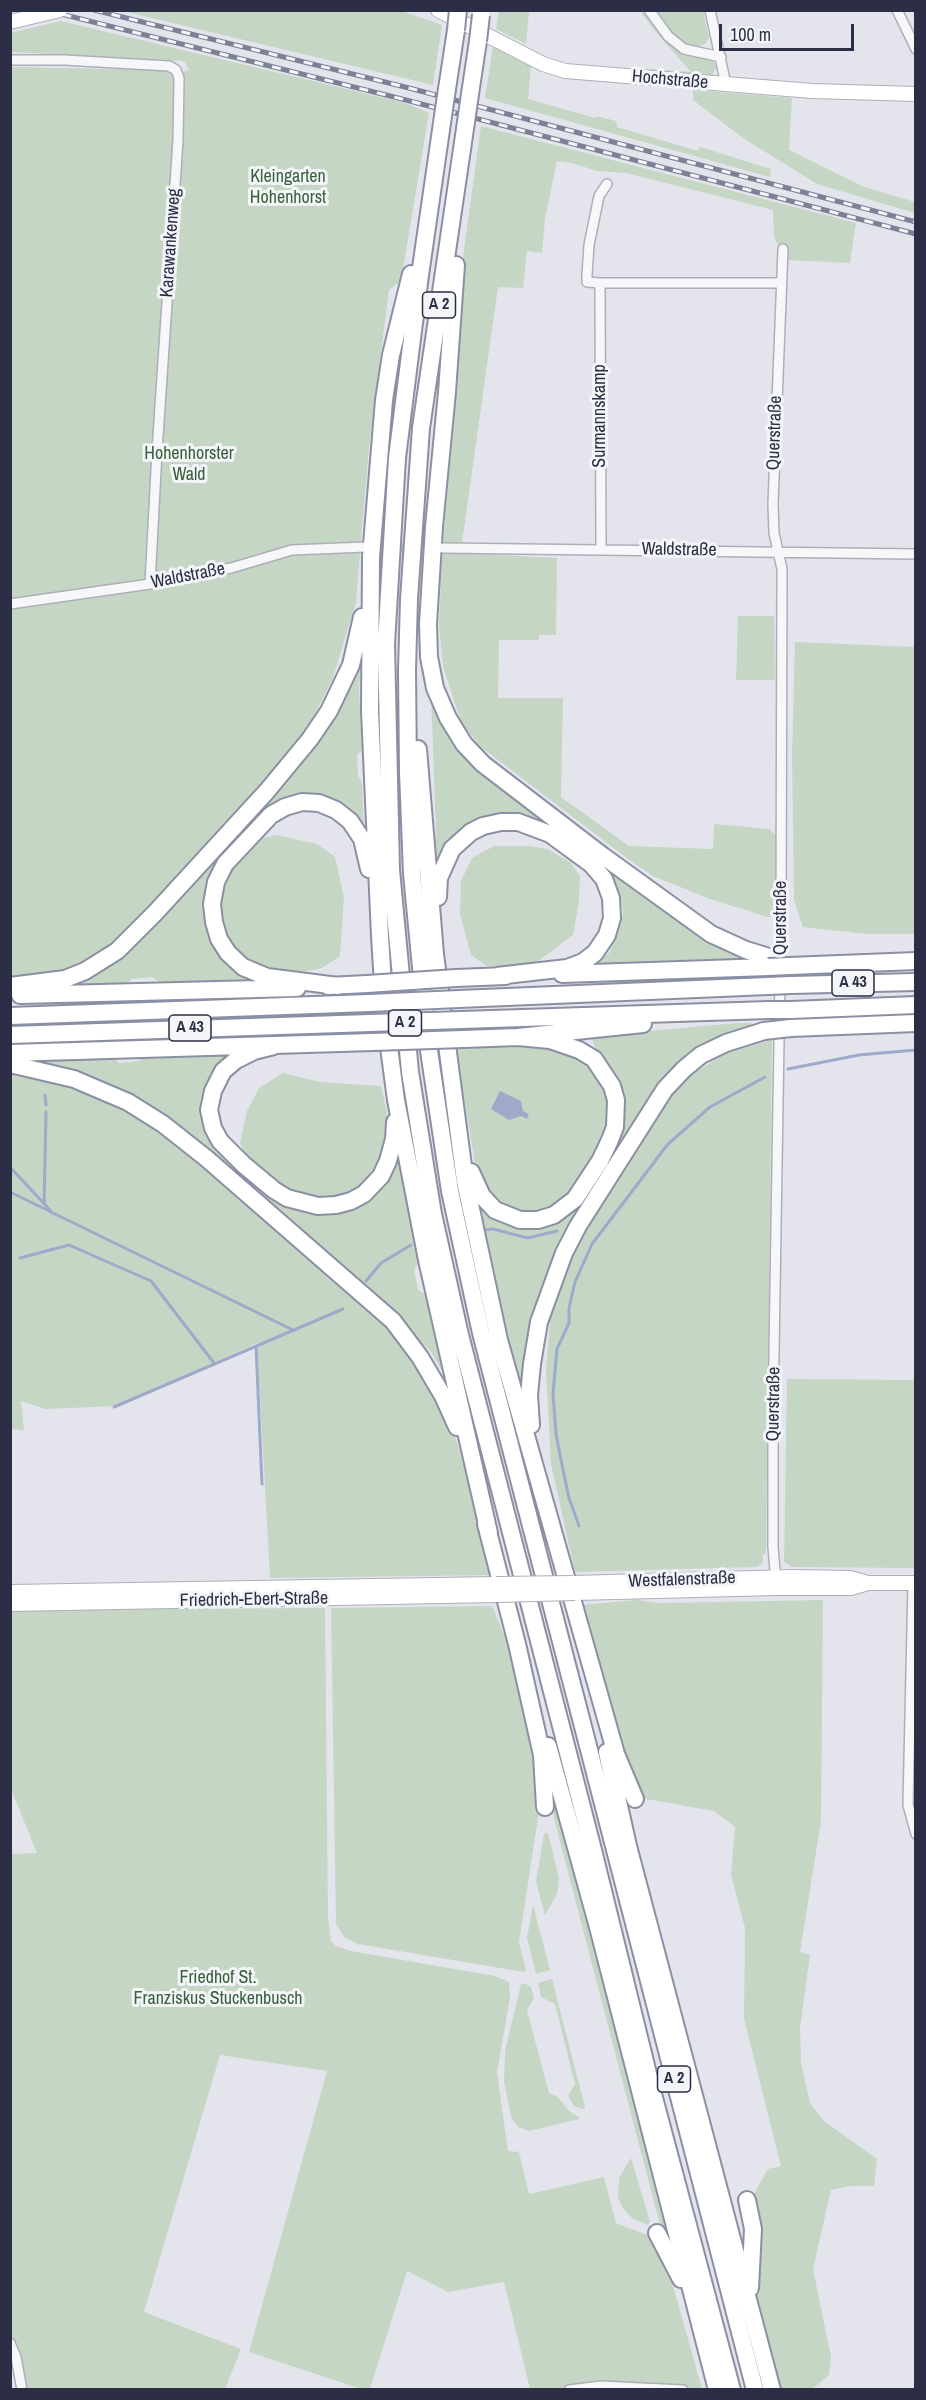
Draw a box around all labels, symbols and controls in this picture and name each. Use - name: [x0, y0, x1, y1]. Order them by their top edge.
- scale bar: [722, 12, 857, 50]
- text: 100 m: [730, 22, 771, 47]
- street label: Hochstraße: [631, 66, 709, 94]
- park label: Kleingarten Hohenhorst: [250, 166, 326, 208]
- street label: Karawankenweg: [156, 188, 186, 298]
- road number: A 2: [422, 292, 456, 318]
- street label: Surmannskamp: [589, 364, 611, 468]
- street label: Querstraße: [763, 395, 787, 471]
- park label: Hohenhorster Wald: [144, 443, 234, 486]
- street label: Waldstraße: [641, 539, 717, 561]
- street label: Waldstraße: [149, 558, 227, 594]
- street label: Querstraße: [770, 881, 792, 955]
- road number: A 43: [832, 970, 874, 996]
- road number: A 2: [388, 1010, 422, 1036]
- road number: A 43: [169, 1015, 211, 1041]
- street label: Querstraße: [763, 1366, 785, 1442]
- street label: Westfalenstraße: [628, 1567, 736, 1593]
- street label: Friedrich-Ebert-Straße: [180, 1588, 328, 1612]
- park label: Friedhof St. Franziskus Stuckenbusch: [133, 1967, 303, 2010]
- road number: A 2: [658, 2066, 690, 2092]

